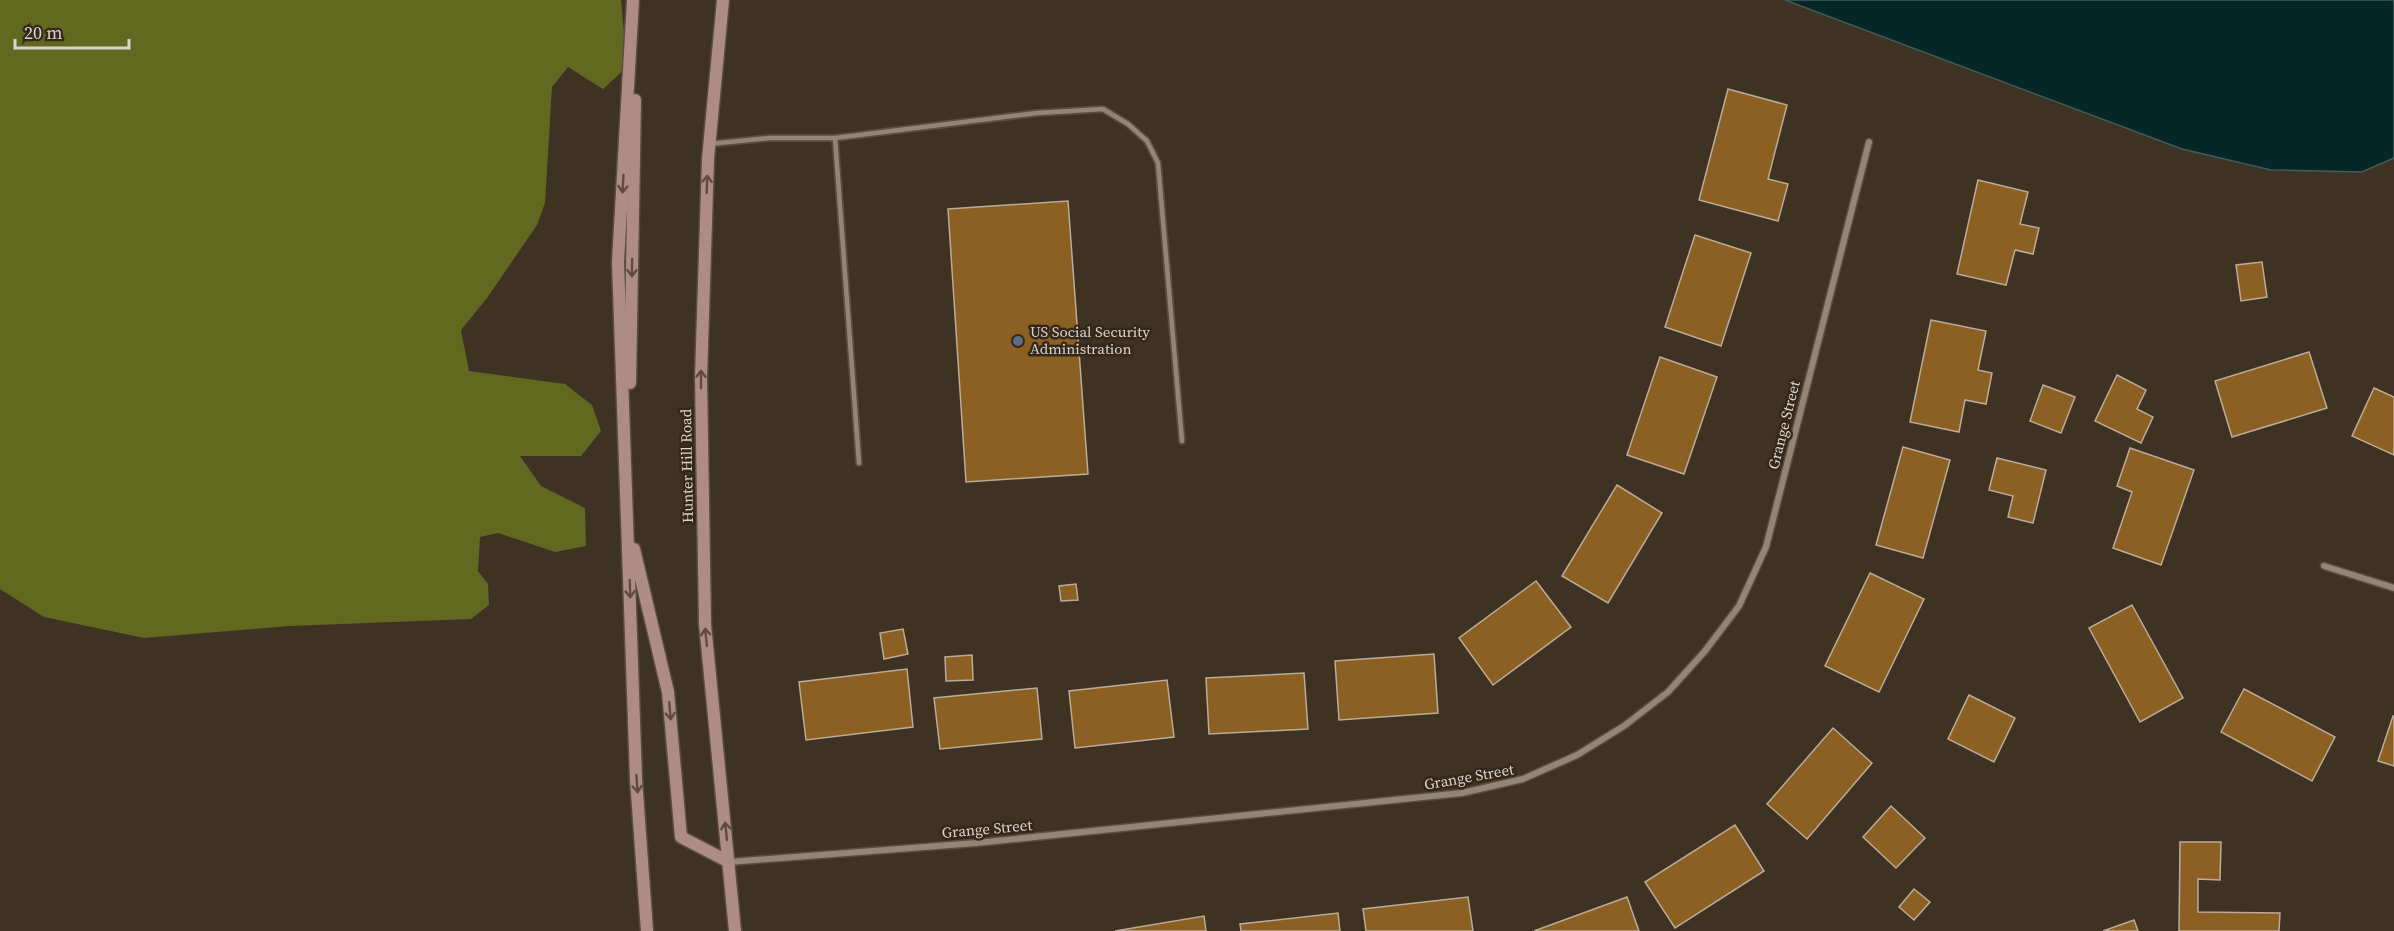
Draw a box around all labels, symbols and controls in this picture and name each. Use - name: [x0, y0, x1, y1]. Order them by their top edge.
- scale bar: [15, 12, 129, 50]
- text: 20 m: [24, 20, 62, 45]
- one-way arrow: [617, 174, 628, 194]
- one-way arrow: [701, 175, 713, 195]
- one-way arrow: [626, 258, 638, 278]
- place label: US Social Security Administration: [1030, 321, 1150, 359]
- marker: US Social Security Administration: [1011, 334, 1025, 348]
- one-way arrow: [695, 370, 707, 390]
- street label: Grange Street: [1762, 378, 1805, 471]
- street label: Hunter Hill Road: [675, 408, 698, 523]
- one-way arrow: [624, 578, 635, 598]
- one-way arrow: [700, 627, 711, 647]
- one-way arrow: [665, 700, 676, 720]
- street label: Grange Street: [1422, 758, 1515, 795]
- one-way arrow: [631, 773, 642, 793]
- street label: Grange Street: [941, 814, 1033, 843]
- one-way arrow: [720, 822, 731, 841]

